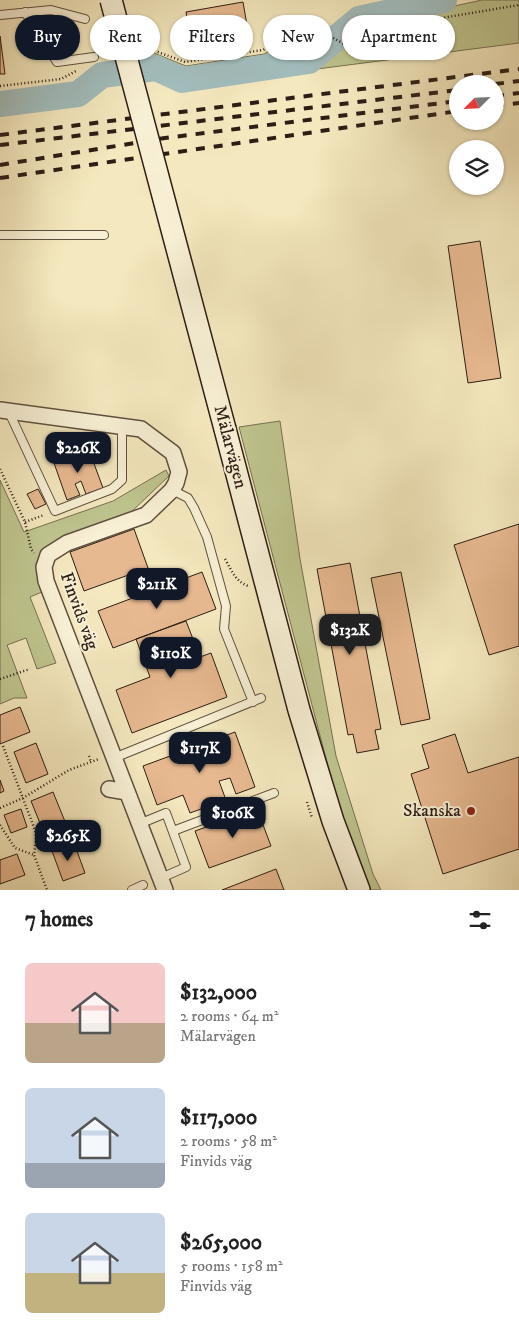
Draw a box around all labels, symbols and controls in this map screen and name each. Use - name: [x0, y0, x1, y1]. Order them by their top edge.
- chip: Buy: [15, 15, 80, 60]
- chip: Rent: [90, 15, 160, 60]
- chip: Filters: [170, 15, 253, 60]
- chip: New: [263, 15, 332, 60]
- chip: Apartment: [342, 15, 455, 60]
- north arrow: [449, 75, 504, 130]
- map controls: [449, 75, 504, 195]
- button: layers: [449, 140, 504, 195]
- street label: Mälarvägen: [208, 403, 252, 492]
- pin: $226K: [43, 432, 113, 474]
- text: $226K: [56, 438, 100, 458]
- pin: $211K: [122, 568, 192, 610]
- street label: Finvids väg: [55, 569, 103, 653]
- text: $211K: [137, 574, 177, 594]
- pin: $132K: [315, 614, 385, 656]
- text: $132K: [330, 620, 370, 640]
- pin: $110K: [136, 636, 206, 679]
- text: $110K: [151, 643, 191, 663]
- pin: $117K: [165, 732, 235, 774]
- text: $117K: [180, 738, 220, 758]
- pin: $106K: [198, 796, 268, 839]
- place label: Skanska: [403, 800, 461, 822]
- text: $106K: [212, 803, 254, 823]
- marker: Skanska: [465, 805, 477, 817]
- pin: $265K: [33, 820, 103, 862]
- text: $265K: [46, 826, 90, 846]
- icon: filters: [466, 906, 494, 934]
- text: 7 homes: [25, 907, 93, 933]
- text: $132,000: [180, 980, 257, 1006]
- icon: home: [65, 983, 125, 1043]
- text: 2 rooms · 64 m²: [180, 1006, 279, 1026]
- text: Mälarvägen: [180, 1026, 256, 1046]
- text: $117,000: [180, 1105, 257, 1131]
- icon: home: [65, 1108, 125, 1168]
- text: 2 rooms · 58 m²: [180, 1131, 277, 1151]
- text: Finvids väg: [180, 1151, 252, 1171]
- text: $265,000: [180, 1230, 262, 1256]
- icon: home: [65, 1233, 125, 1293]
- text: 5 rooms · 158 m²: [180, 1256, 283, 1276]
- text: Finvids väg: [180, 1276, 252, 1296]

